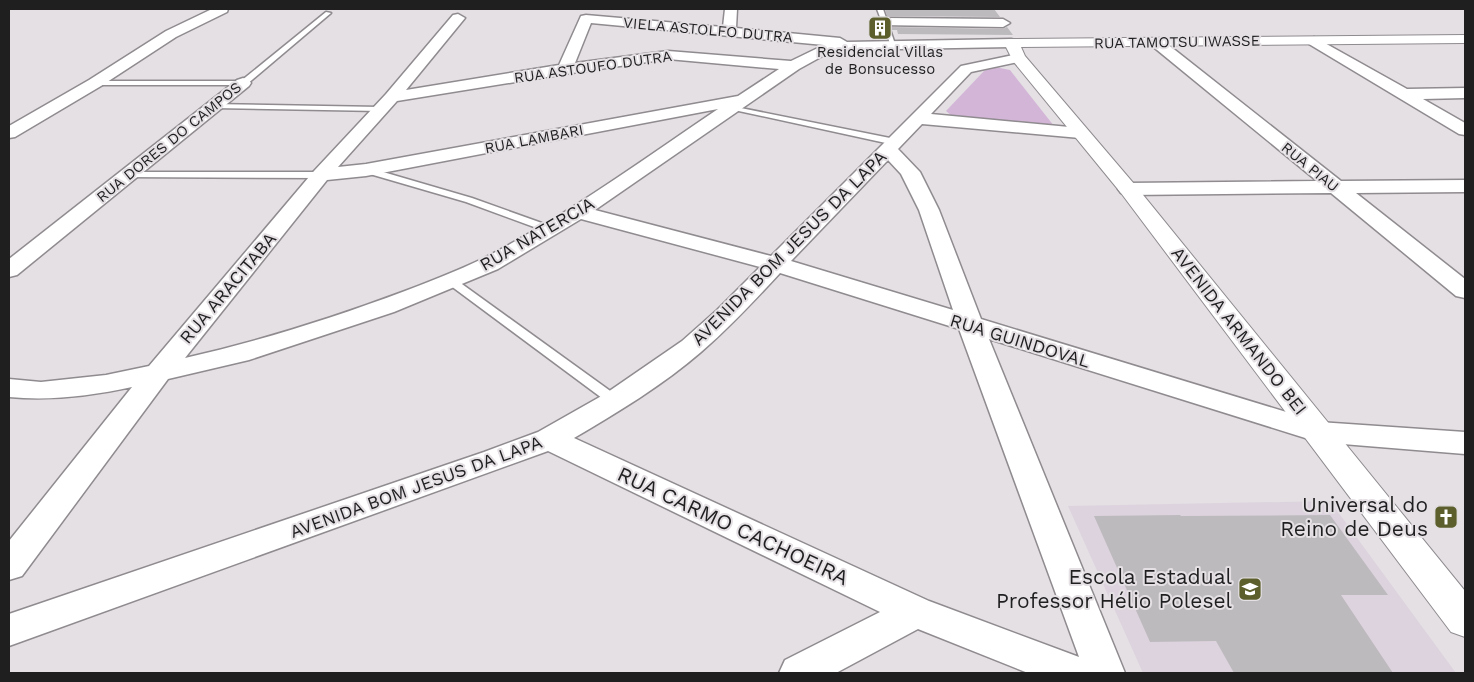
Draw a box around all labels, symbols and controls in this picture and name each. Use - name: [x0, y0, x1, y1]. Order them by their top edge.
- street label: VIELA ASTOLFO DUTRA: [623, 14, 794, 46]
- building icon: Residencial Villas de Bonsucesso: [867, 15, 893, 41]
- street label: RUA TAMOTSU IWASSE: [1094, 32, 1260, 52]
- place label: Residencial Villas de Bonsucesso: [817, 43, 943, 78]
- street label: RUA ASTOUFO DUTRA: [513, 47, 673, 87]
- street label: RUA DORES DO CAMPOS: [93, 78, 245, 206]
- street label: RUA LAMBARI: [483, 121, 585, 157]
- street label: RUA PIAU: [1278, 138, 1342, 196]
- street label: AVENIDA BOM JESUS DA LAPA: [687, 146, 890, 349]
- street label: RUA NATERCIA: [476, 192, 598, 275]
- street label: RUA ARACITABA: [175, 228, 280, 347]
- street label: AVENIDA ARMANDO BEI: [1167, 243, 1311, 419]
- street label: RUA GUINDOVAL: [948, 309, 1093, 372]
- street label: AVENIDA BOM JESUS DA LAPA: [287, 431, 545, 542]
- street label: RUA CARMO CACHOEIRA: [614, 461, 853, 590]
- place label: Universal do Reino de Deus: [1280, 492, 1428, 541]
- church icon: Universal do Reino de Deus: [1433, 504, 1459, 530]
- place label: Escola Estadual Professor Hélio Polesel: [996, 564, 1233, 613]
- school or university icon: Escola Estadual Professor Hélio Polesel: [1237, 576, 1263, 602]

